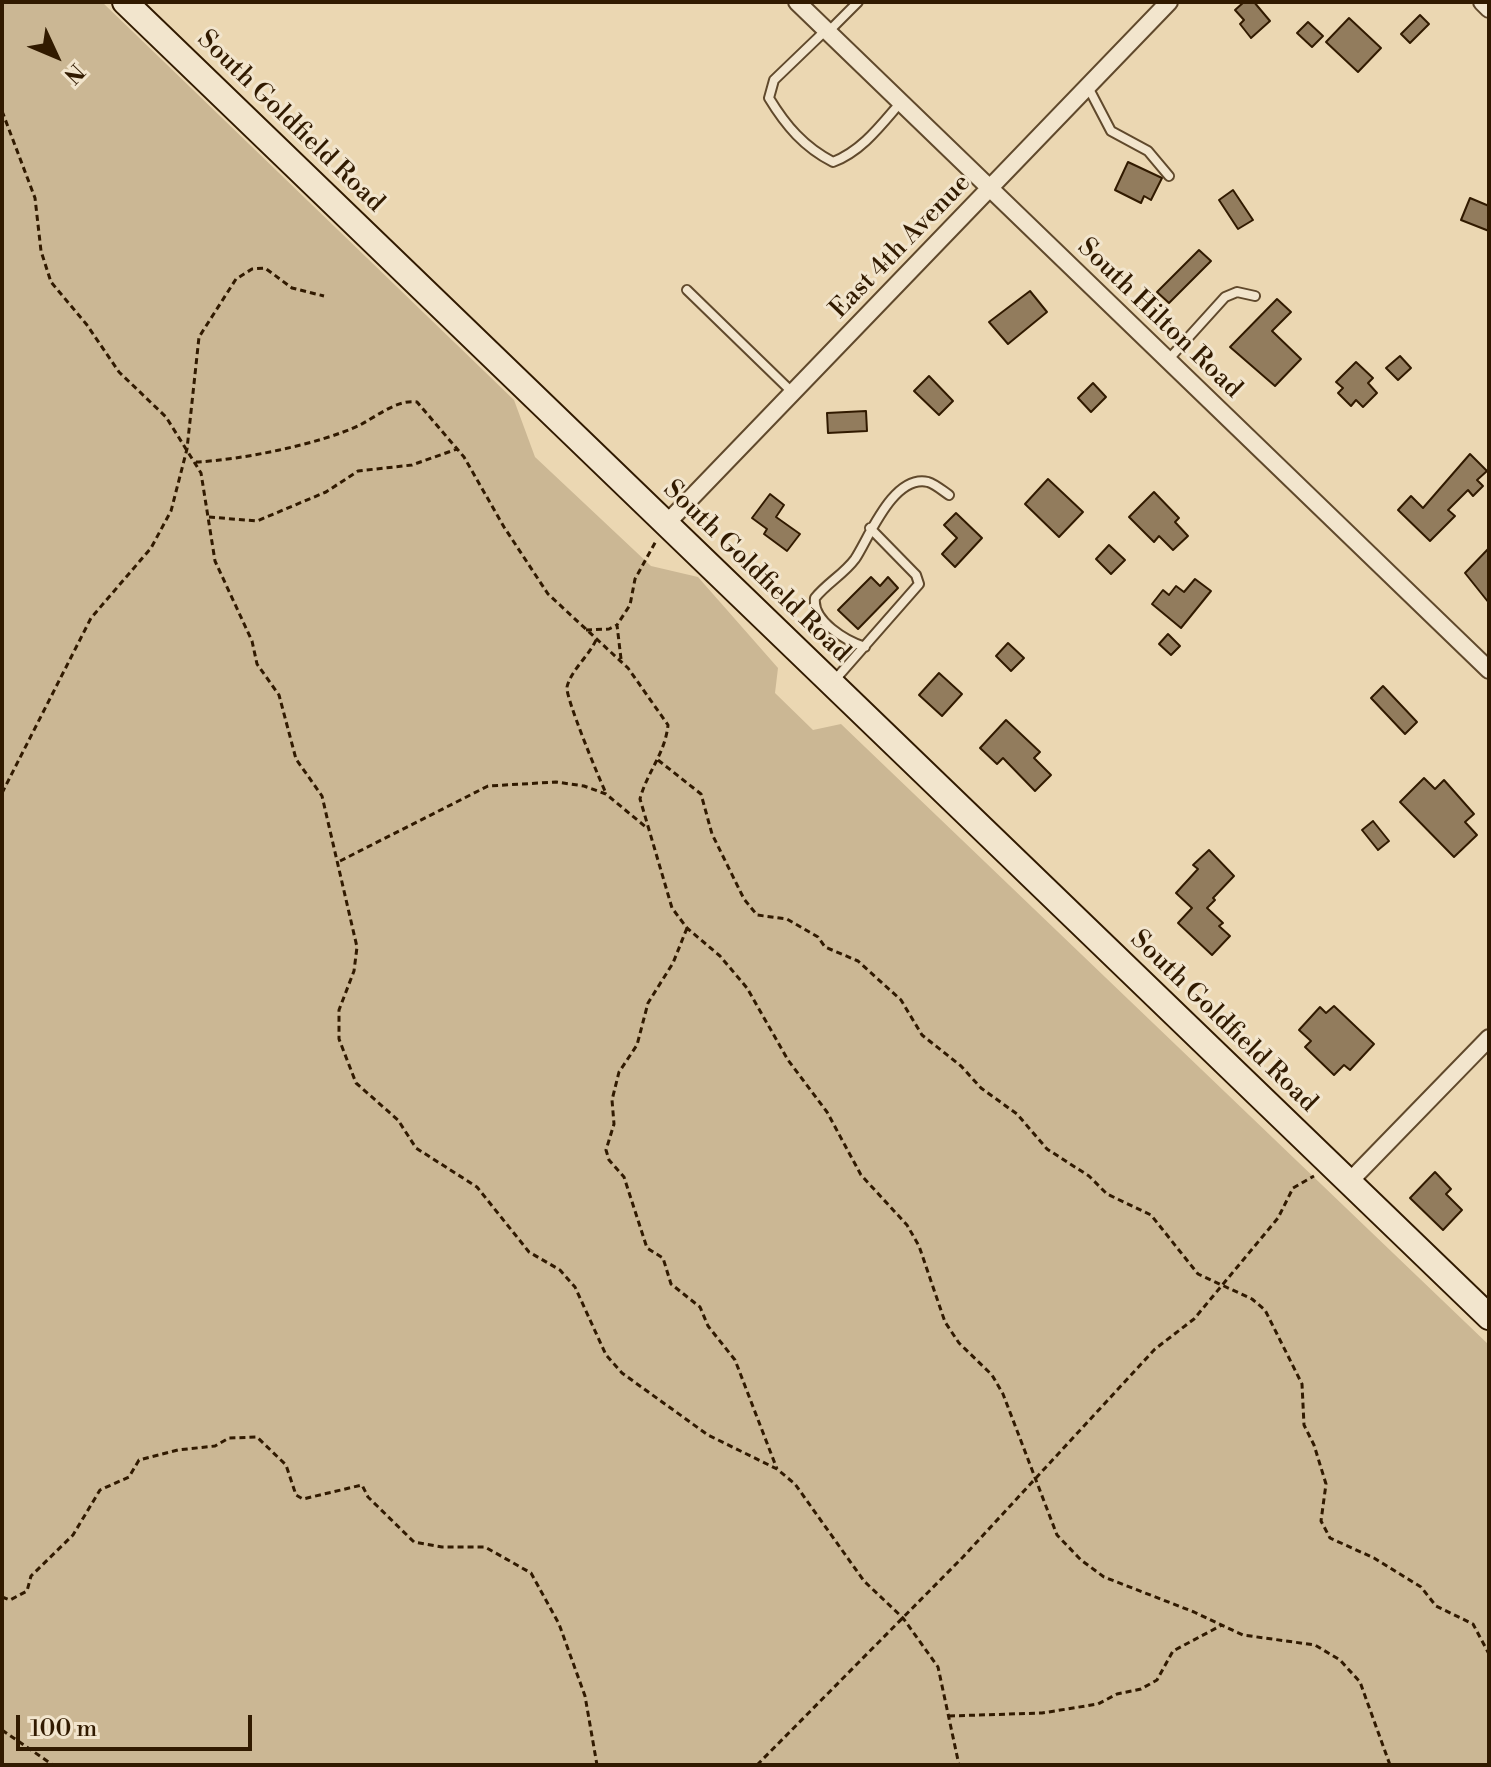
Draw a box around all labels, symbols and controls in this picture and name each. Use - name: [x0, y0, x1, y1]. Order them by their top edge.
- north arrow: [16, 16, 96, 96]
- street label: South Goldfield Road: [190, 25, 390, 219]
- text: N: [58, 57, 89, 89]
- street label: East 4th Avenue: [824, 168, 978, 326]
- street label: South Hilton Road: [1070, 233, 1248, 405]
- street label: South Goldfield Road: [656, 475, 856, 669]
- street label: South Goldfield Road: [1123, 925, 1323, 1119]
- scale bar: [20, 1699, 256, 1749]
- text: 100 m: [30, 1714, 97, 1744]

